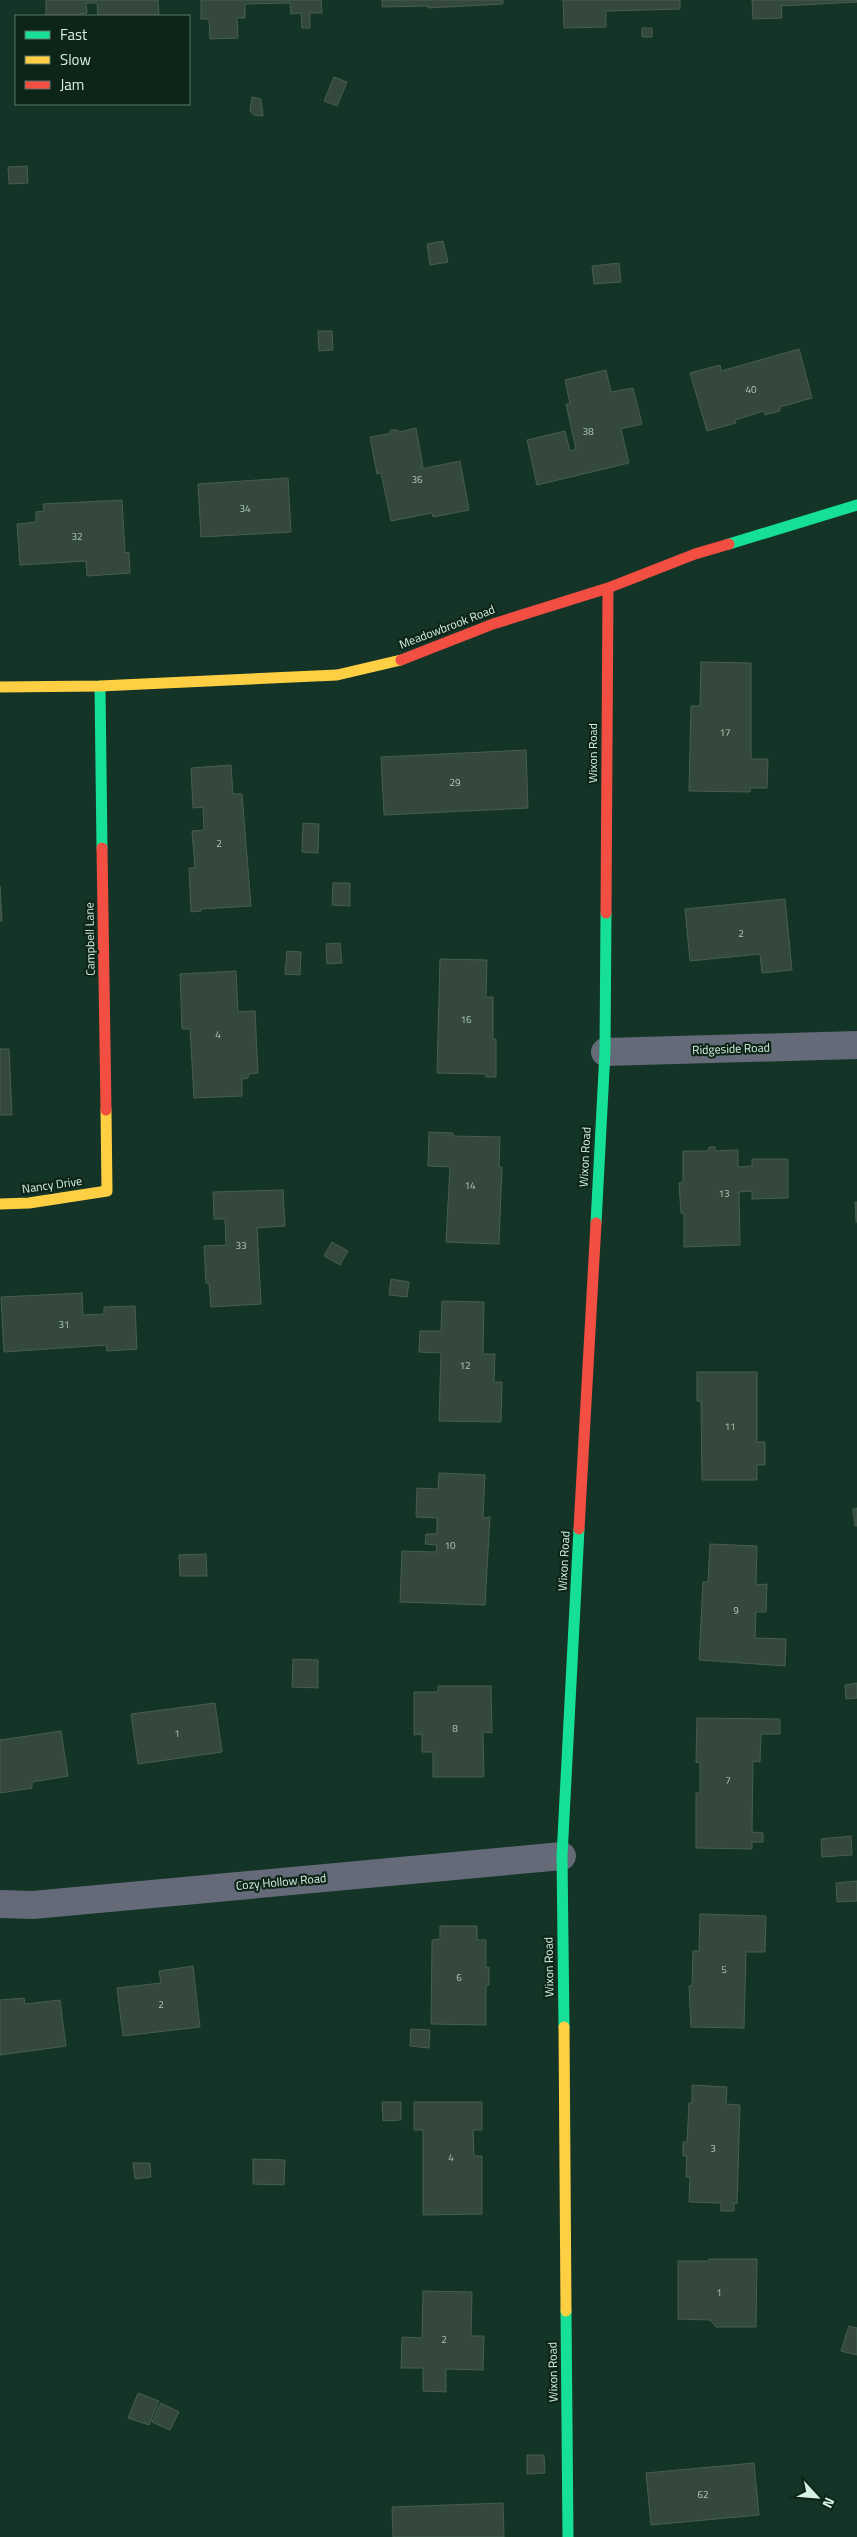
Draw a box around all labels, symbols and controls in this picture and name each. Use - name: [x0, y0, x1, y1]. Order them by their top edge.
- legend: [15, 15, 190, 105]
- text: Fast: [60, 23, 88, 46]
- text: Slow: [60, 48, 91, 71]
- text: Jam: [60, 73, 84, 96]
- house number: 40: [745, 382, 757, 397]
- house number: 38: [582, 424, 594, 439]
- house number: 36: [411, 472, 423, 487]
- house number: 34: [239, 501, 251, 516]
- house number: 32: [71, 529, 83, 544]
- street label: Meadowbrook Road: [396, 600, 497, 654]
- street label: Wixon Road: [583, 723, 602, 783]
- house number: 17: [719, 725, 731, 740]
- house number: 29: [449, 775, 461, 790]
- house number: 2: [216, 836, 222, 851]
- street label: Campbell Lane: [79, 902, 100, 976]
- house number: 2: [738, 926, 744, 941]
- house number: 16: [460, 1012, 472, 1027]
- house number: 4: [215, 1027, 221, 1042]
- street label: Ridgeside Road: [692, 1038, 770, 1059]
- street label: Wixon Road: [573, 1127, 596, 1187]
- street label: Nancy Drive: [21, 1171, 83, 1198]
- house number: 14: [464, 1178, 476, 1193]
- house number: 13: [718, 1186, 730, 1201]
- house number: 33: [235, 1238, 247, 1253]
- house number: 31: [58, 1317, 70, 1332]
- house number: 12: [459, 1358, 471, 1373]
- house number: 11: [724, 1419, 736, 1434]
- street label: Wixon Road: [552, 1531, 575, 1591]
- house number: 10: [444, 1538, 456, 1553]
- house number: 9: [733, 1603, 739, 1618]
- house number: 8: [452, 1721, 458, 1736]
- house number: 1: [174, 1726, 180, 1741]
- house number: 7: [725, 1773, 731, 1788]
- street label: Cozy Hollow Road: [235, 1868, 327, 1895]
- street label: Wixon Road: [538, 1937, 559, 1997]
- house number: 5: [721, 1962, 727, 1977]
- house number: 6: [456, 1970, 462, 1985]
- house number: 2: [158, 1997, 164, 2012]
- house number: 3: [710, 2141, 716, 2156]
- house number: 4: [448, 2150, 454, 2165]
- house number: 1: [716, 2285, 722, 2300]
- house number: 2: [441, 2332, 447, 2347]
- street label: Wixon Road: [542, 2342, 563, 2402]
- north arrow: [792, 2472, 842, 2522]
- house number: 62: [697, 2487, 709, 2502]
- text: N: [818, 2494, 841, 2512]

